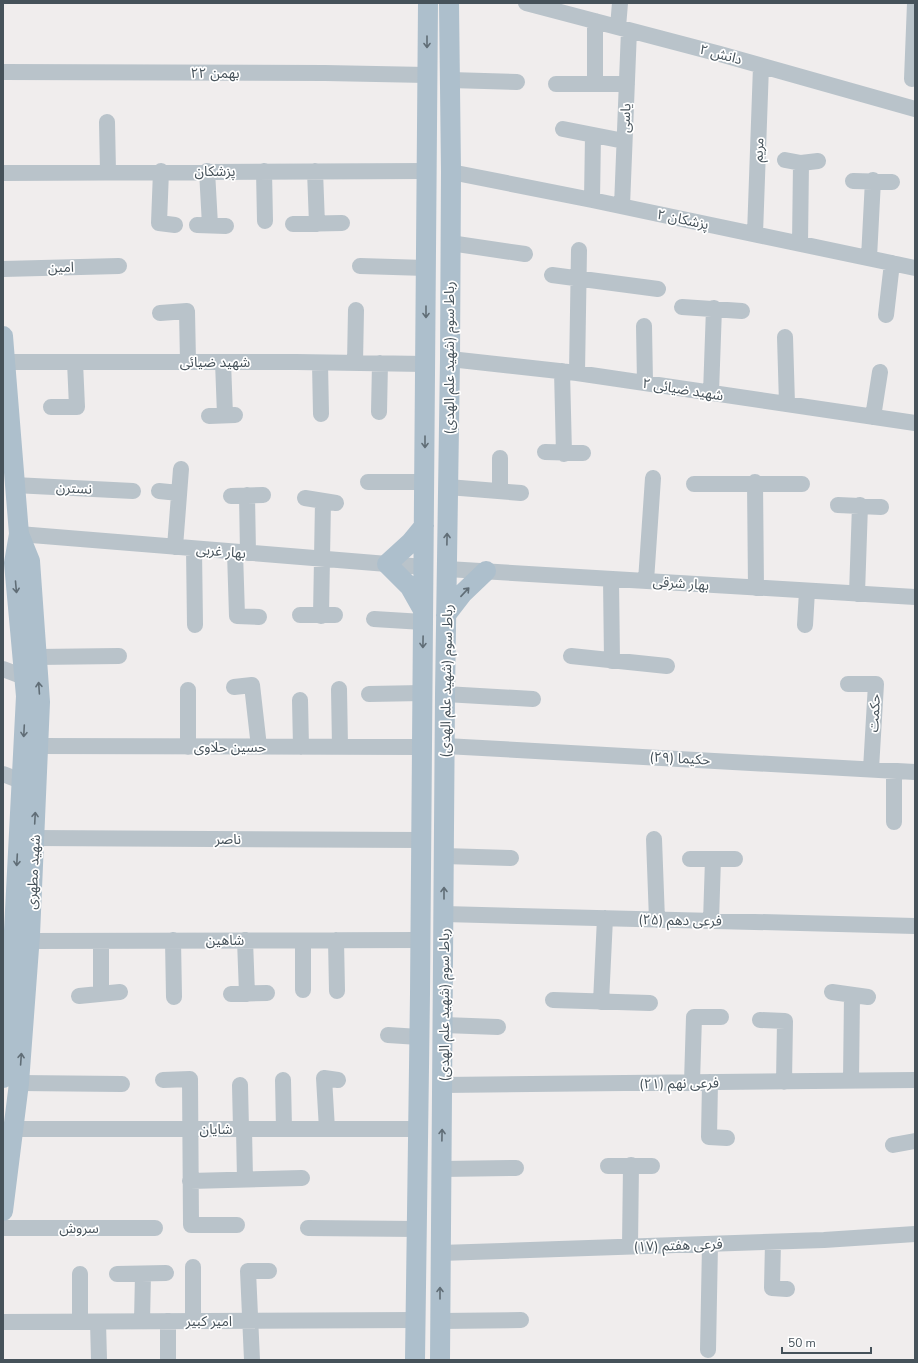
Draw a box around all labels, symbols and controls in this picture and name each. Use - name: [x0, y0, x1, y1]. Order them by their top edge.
- one-way arrow: [423, 35, 431, 48]
- street label: دانش ۲: [698, 40, 744, 69]
- street label: ۲۲ بهمن: [191, 64, 240, 83]
- street label: یاسی: [615, 103, 636, 133]
- street label: مریم: [749, 137, 769, 163]
- street label: پزشکان: [194, 162, 236, 181]
- street label: پزشکان ۲: [655, 205, 711, 234]
- street label: امین: [48, 258, 74, 277]
- street label: رباط سوم (شهید علم الهدی): [440, 281, 460, 435]
- one-way arrow: [422, 305, 430, 318]
- street label: شهید ضیائی: [180, 353, 250, 372]
- street label: شهید ضیائی ۲: [641, 374, 725, 405]
- one-way arrow: [421, 435, 429, 448]
- street label: نسترن: [55, 478, 93, 499]
- one-way arrow: [443, 533, 451, 546]
- street label: بهار غربی: [195, 540, 247, 563]
- street label: بهار شرقی: [652, 572, 710, 595]
- one-way arrow: [12, 580, 20, 593]
- one-way arrow: [460, 587, 470, 597]
- street label: رباط سوم (شهید علم الهدی): [436, 604, 458, 758]
- one-way arrow: [419, 635, 427, 648]
- one-way arrow: [36, 682, 43, 695]
- street label: حکمت: [864, 693, 885, 733]
- one-way arrow: [20, 724, 28, 737]
- street label: حسین حلاوی: [194, 738, 266, 757]
- street label: حکیما (۲۹): [649, 747, 711, 770]
- one-way arrow: [32, 812, 39, 825]
- street label: ناصر: [214, 830, 241, 849]
- street label: شهید مطهری: [22, 834, 45, 910]
- one-way arrow: [14, 853, 21, 866]
- one-way arrow: [440, 887, 448, 900]
- street label: فرعی دهم (۲۵): [638, 910, 722, 932]
- street label: رباط سوم (شهید علم الهدی): [435, 928, 455, 1082]
- street label: شاهین: [206, 931, 244, 950]
- one-way arrow: [18, 1053, 25, 1066]
- street label: فرعی نهم (۲۱): [639, 1073, 719, 1095]
- street label: شایان: [200, 1120, 232, 1139]
- one-way arrow: [438, 1129, 446, 1142]
- street label: سروش: [59, 1219, 99, 1238]
- street label: فرعی هفتم (۱۷): [633, 1234, 723, 1258]
- one-way arrow: [436, 1287, 444, 1300]
- street label: امیر کبیر: [185, 1312, 232, 1331]
- scale bar: [782, 1329, 871, 1355]
- text: 50 m: [788, 1335, 816, 1351]

